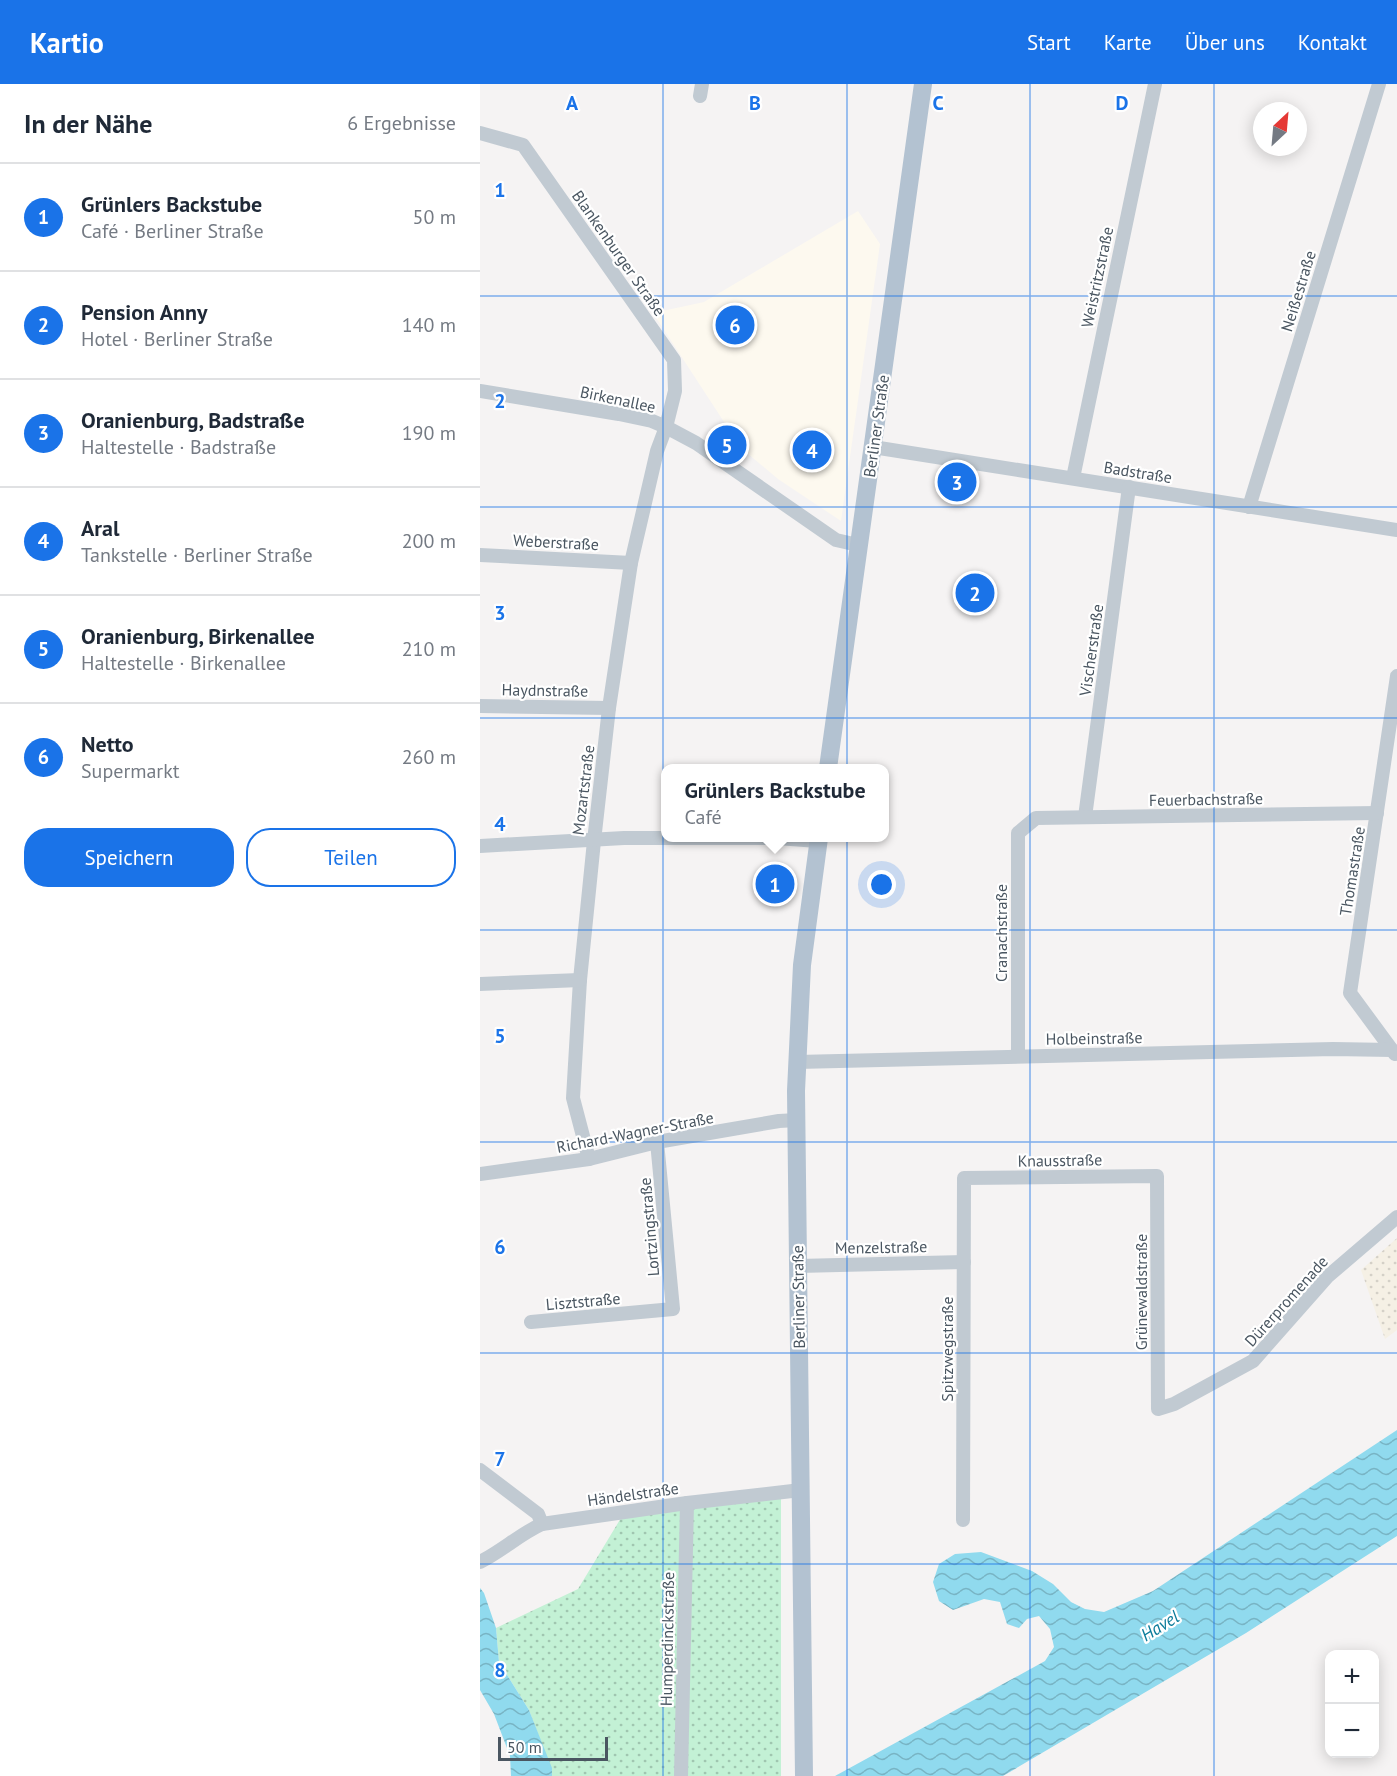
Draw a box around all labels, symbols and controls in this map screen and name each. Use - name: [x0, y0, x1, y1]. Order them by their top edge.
- text: Kartio: [30, 24, 104, 61]
- text: Start: [1027, 29, 1071, 56]
- text: Karte: [1104, 29, 1152, 56]
- text: Über uns: [1185, 29, 1265, 56]
- text: Kontakt: [1298, 29, 1367, 56]
- text: A: [566, 90, 579, 116]
- text: B: [749, 90, 761, 116]
- text: C: [932, 90, 944, 116]
- text: D: [1116, 90, 1129, 116]
- north arrow: [1253, 102, 1307, 156]
- text: In der Nähe: [24, 107, 152, 140]
- text: 6 Ergebnisse: [347, 110, 456, 136]
- text: 1: [494, 177, 506, 203]
- street label: Blankenburger Straße: [568, 186, 670, 320]
- text: Grünlers Backstube: [81, 190, 262, 218]
- text: 1: [38, 204, 49, 230]
- text: 50 m: [413, 204, 456, 230]
- text: Café · Berliner Straße: [81, 218, 264, 244]
- street label: Weistritzstraße: [1077, 225, 1117, 329]
- street label: Neißestraße: [1276, 248, 1320, 334]
- text: Pension Anny: [81, 298, 207, 326]
- pin: 6: [716, 302, 754, 348]
- text: 2: [38, 312, 49, 338]
- text: 140 m: [402, 312, 456, 338]
- text: Hotel · Berliner Straße: [81, 326, 273, 352]
- street label: Berliner Straße: [859, 373, 893, 479]
- street label: Birkenallee: [578, 381, 658, 417]
- text: 2: [494, 388, 506, 414]
- text: Oranienburg, Badstraße: [81, 406, 305, 434]
- text: 3: [38, 420, 49, 446]
- text: 190 m: [402, 420, 456, 446]
- pin: 5: [708, 422, 746, 468]
- pin: 4: [792, 428, 832, 472]
- text: Haltestelle · Badstraße: [81, 434, 276, 460]
- street label: Badstraße: [1102, 457, 1174, 487]
- pin: 3: [938, 460, 976, 504]
- text: Aral: [81, 514, 119, 542]
- text: 4: [38, 528, 49, 554]
- text: 200 m: [402, 528, 456, 554]
- street label: Weberstraße: [513, 530, 599, 554]
- text: Tankstelle · Berliner Straße: [81, 542, 313, 568]
- pin: 2: [956, 570, 994, 616]
- text: 3: [494, 600, 506, 626]
- street label: Vischerstraße: [1075, 603, 1107, 698]
- text: Oranienburg, Birkenallee: [81, 622, 315, 650]
- text: 5: [38, 636, 49, 662]
- text: 210 m: [402, 636, 456, 662]
- text: Haltestelle · Birkenallee: [81, 650, 286, 676]
- street label: Haydnstraße: [502, 679, 588, 701]
- text: Netto: [81, 730, 134, 758]
- text: 6: [38, 744, 49, 770]
- text: 260 m: [402, 744, 456, 770]
- street label: Mozartstraße: [568, 744, 598, 836]
- text: Supermarkt: [81, 758, 180, 784]
- popup: [661, 764, 889, 842]
- text: Grünlers Backstube: [684, 776, 866, 804]
- street label: Feuerbachstraße: [1149, 788, 1263, 810]
- text: Café: [684, 804, 722, 830]
- text: 4: [494, 811, 506, 837]
- street label: Thomastraße: [1335, 825, 1369, 917]
- button: Speichern: [24, 828, 234, 887]
- button: Teilen: [246, 828, 456, 887]
- pin: 1: [756, 862, 794, 906]
- your location: [867, 870, 896, 899]
- street label: Cranachstraße: [991, 884, 1011, 982]
- text: 5: [494, 1023, 506, 1049]
- street label: Holbeinstraße: [1045, 1027, 1143, 1049]
- street label: Richard-Wagner-Straße: [555, 1107, 715, 1157]
- street label: Knausstraße: [1018, 1149, 1102, 1171]
- street label: Lortzingstraße: [635, 1177, 663, 1277]
- text: 6: [494, 1234, 506, 1260]
- street label: Grünewaldstraße: [1131, 1234, 1151, 1350]
- street label: Menzelstraße: [835, 1236, 927, 1258]
- street label: Berliner Straße: [787, 1245, 809, 1349]
- street label: Dürerpromenade: [1240, 1251, 1332, 1351]
- street label: Lisztstraße: [545, 1288, 621, 1314]
- street label: Spitzwegstraße: [937, 1296, 957, 1402]
- text: 7: [494, 1446, 506, 1472]
- street label: Händelstraße: [586, 1478, 680, 1510]
- street label: Humperdinckstraße: [656, 1572, 678, 1706]
- water label: Havel: [1136, 1605, 1183, 1646]
- map controls: [1325, 1650, 1379, 1758]
- button: +: [1325, 1650, 1379, 1704]
- text: 8: [494, 1657, 506, 1683]
- button: −: [1325, 1704, 1379, 1758]
- scale bar: [498, 1734, 608, 1762]
- text: 50 m: [507, 1737, 542, 1757]

